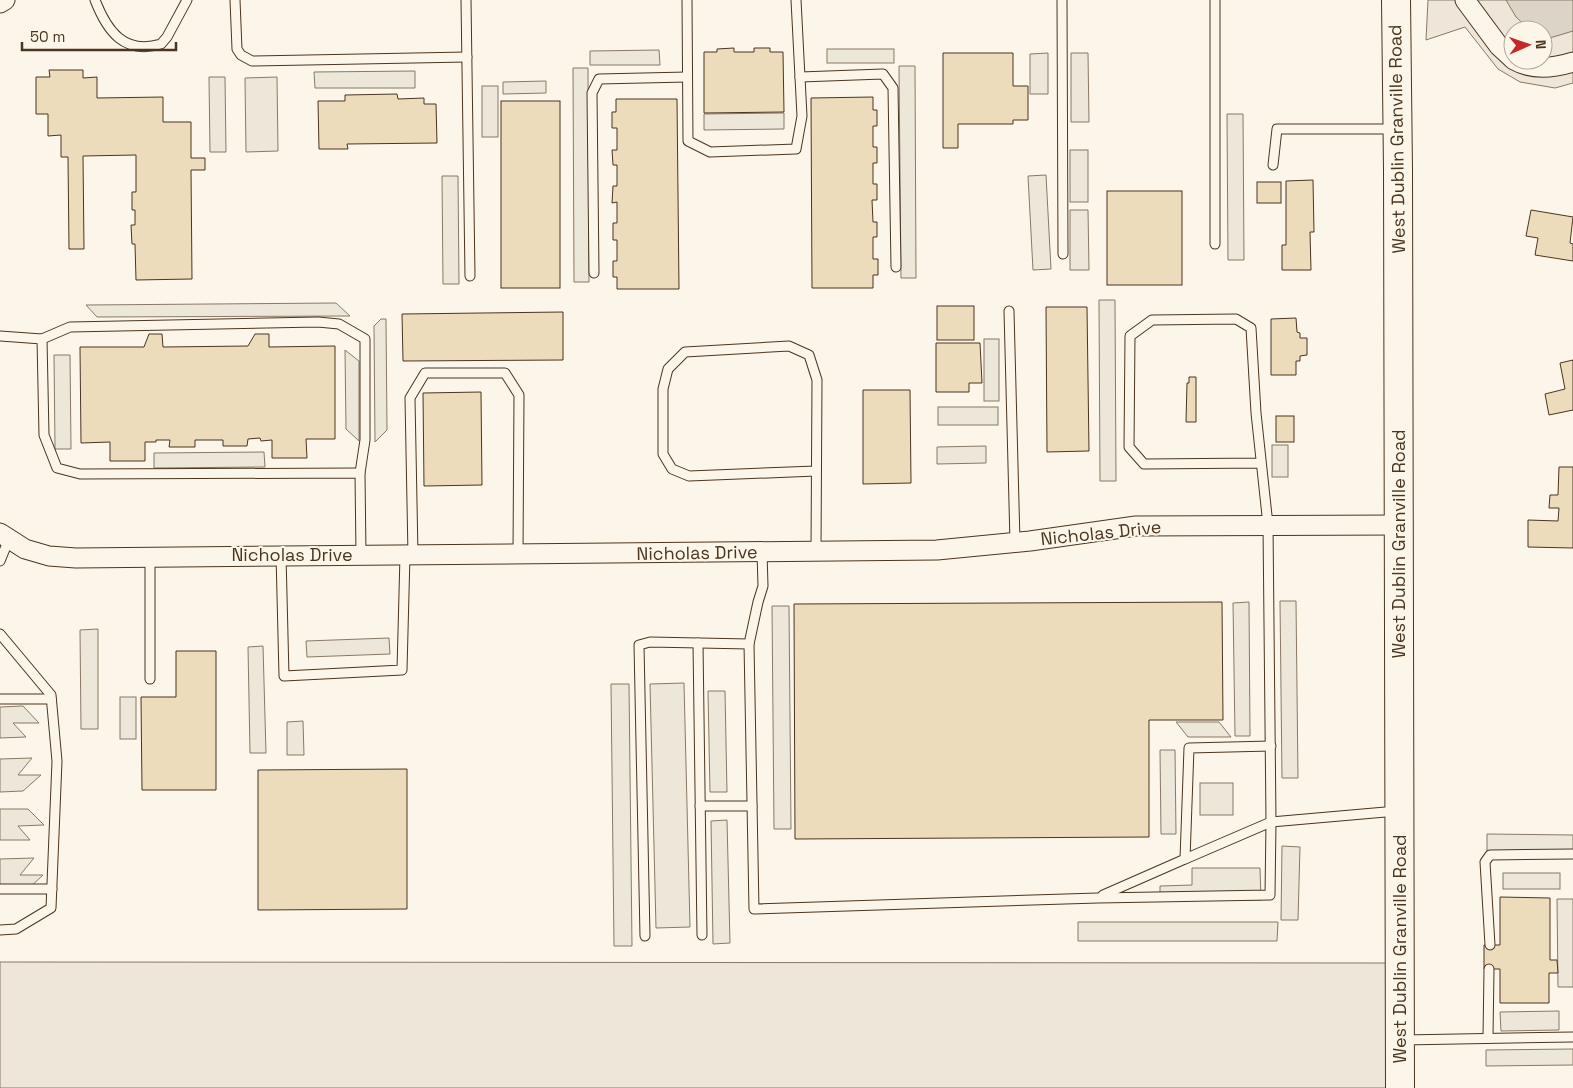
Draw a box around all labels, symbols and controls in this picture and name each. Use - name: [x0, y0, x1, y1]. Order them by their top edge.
- scale bar: [22, 20, 176, 52]
- north arrow: [1503, 20, 1553, 70]
- street label: West Dublin Granville Road: [1383, 24, 1410, 254]
- text: 50 m: [30, 27, 65, 46]
- text: N: [1532, 40, 1550, 50]
- street label: West Dublin Granville Road: [1387, 429, 1410, 659]
- street label: Nicholas Drive: [1039, 515, 1162, 550]
- street label: Nicholas Drive: [636, 540, 758, 565]
- street label: Nicholas Drive: [231, 543, 353, 566]
- street label: West Dublin Granville Road: [1388, 834, 1411, 1064]

